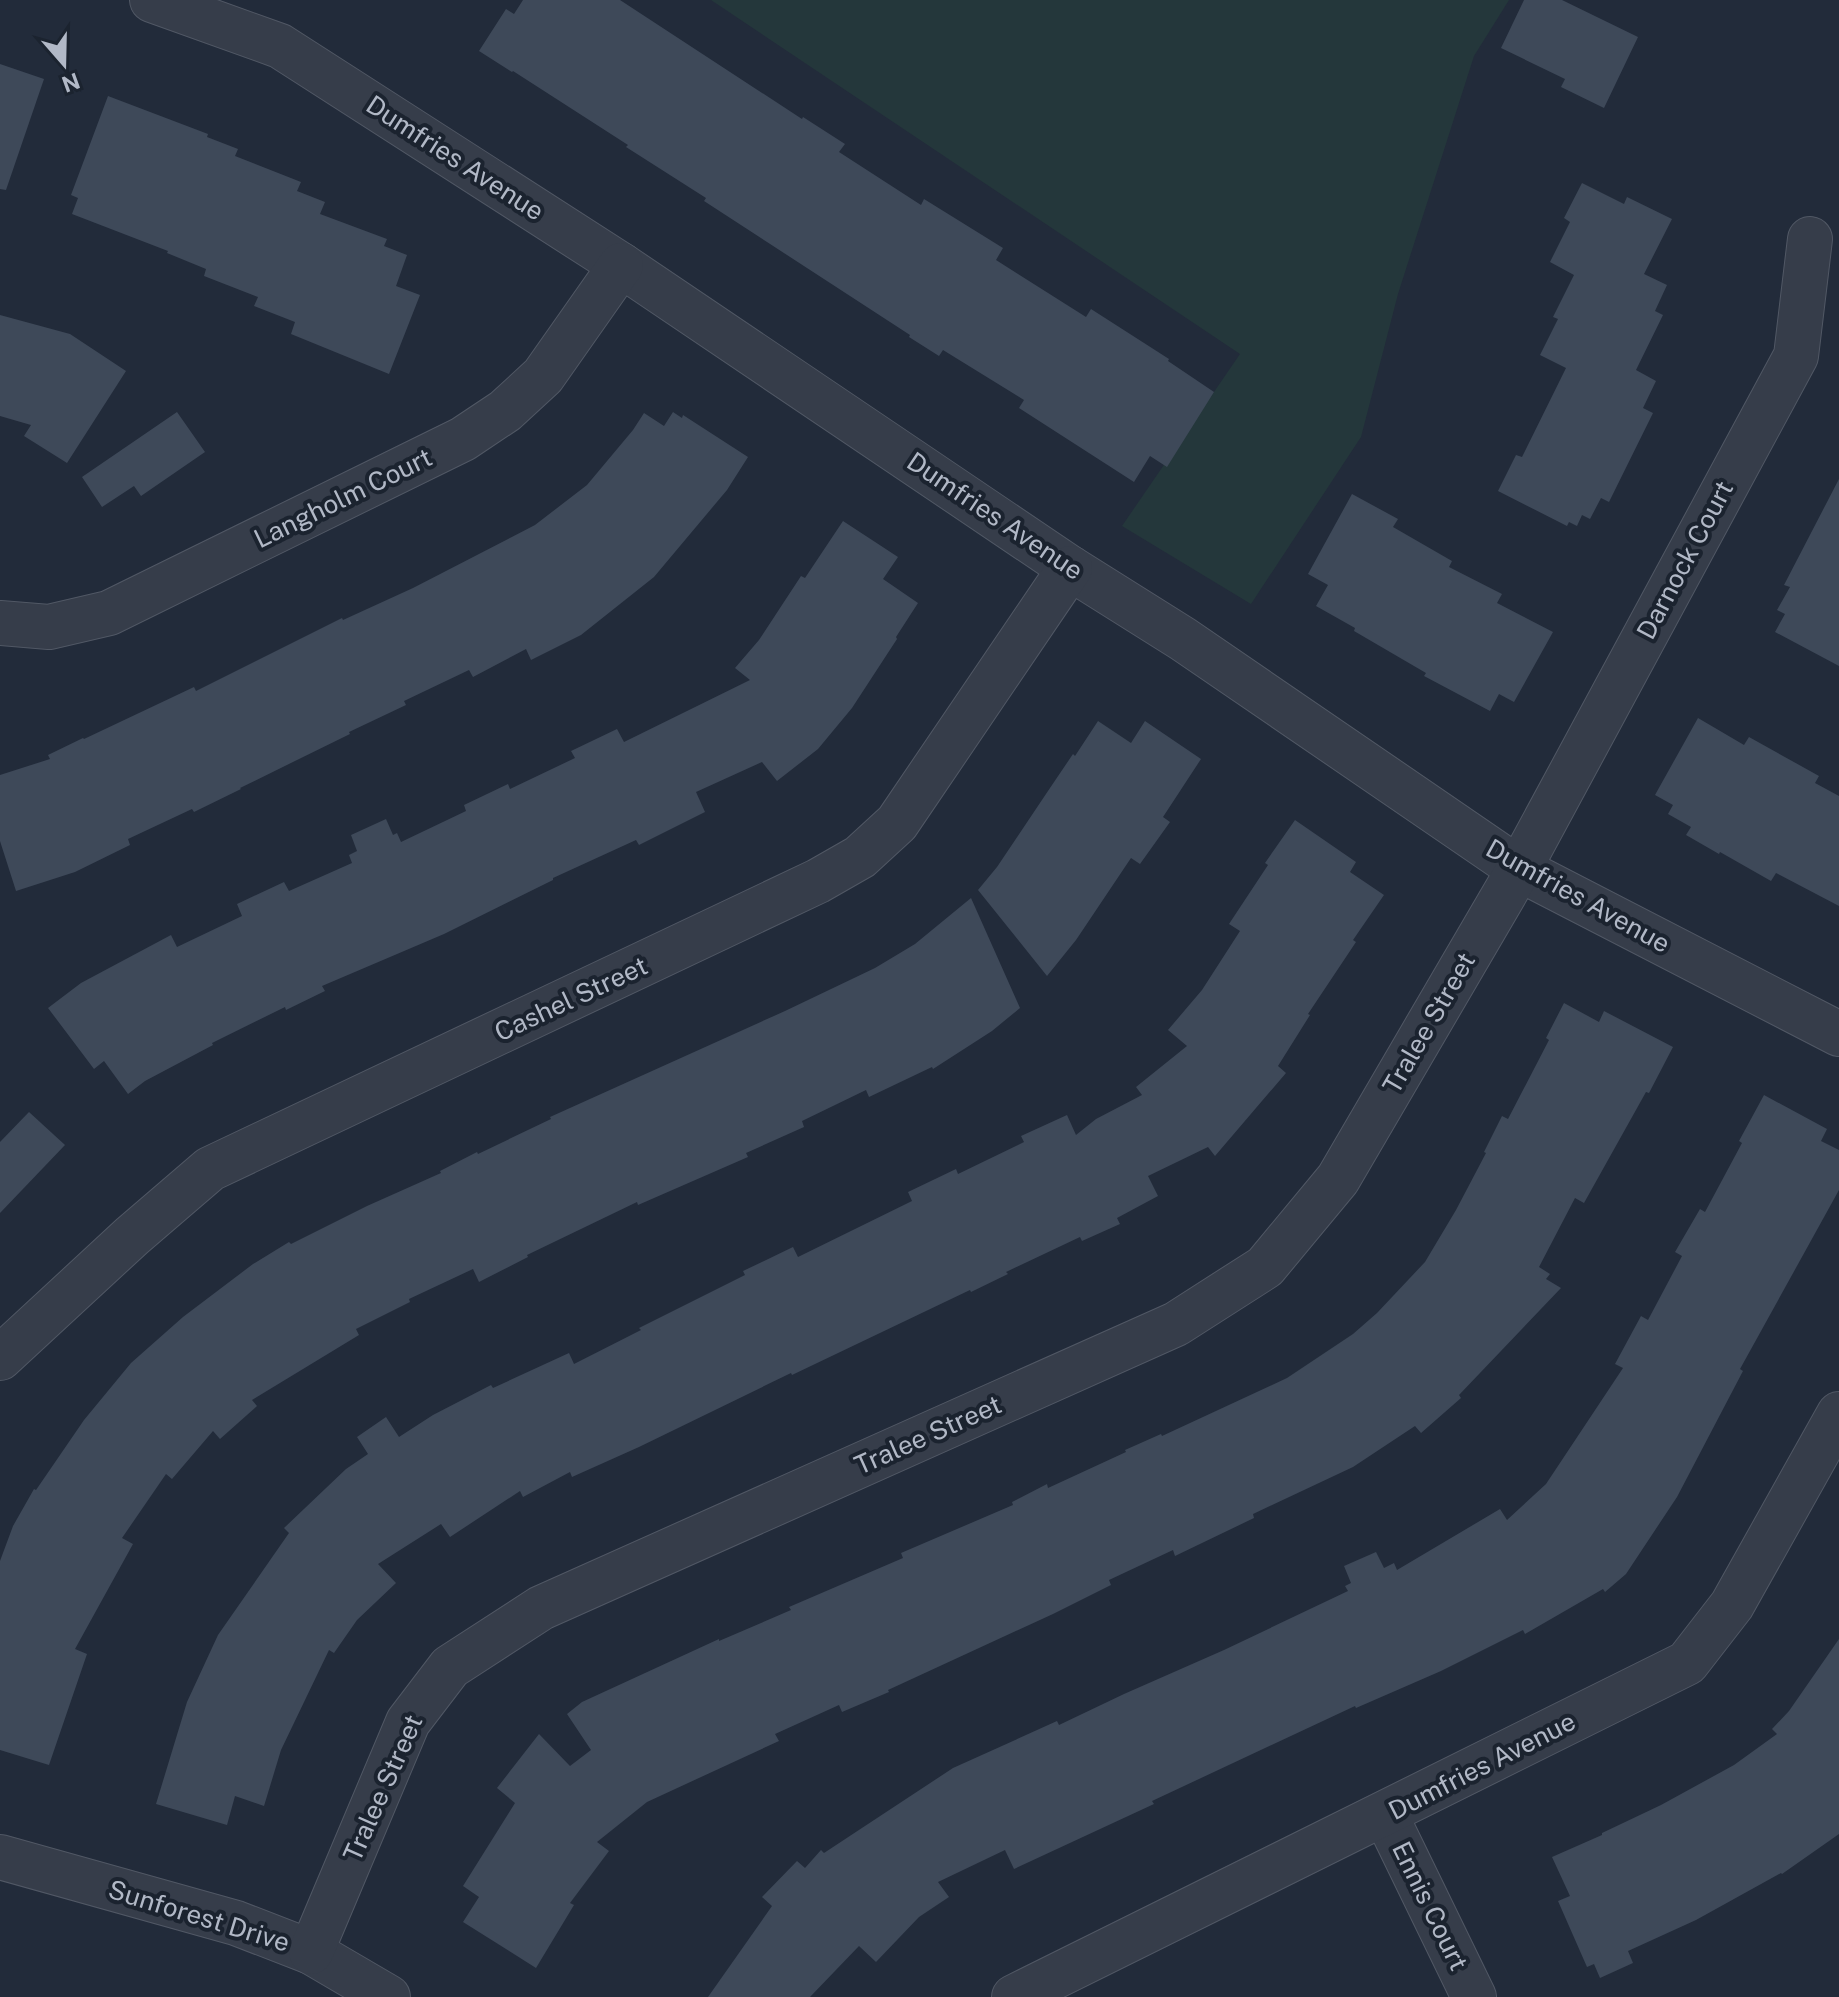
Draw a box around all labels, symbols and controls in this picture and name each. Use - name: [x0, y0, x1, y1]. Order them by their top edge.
- north arrow: [24, 24, 104, 104]
- text: N: [58, 68, 83, 98]
- street label: Dumfries Avenue: [361, 89, 550, 227]
- street label: Langholm Court: [249, 441, 437, 554]
- street label: Dumfries Avenue: [901, 445, 1089, 586]
- street label: Darnock Court: [1630, 475, 1739, 644]
- street label: Dumfries Avenue: [1481, 832, 1676, 959]
- street label: Tralee Street: [1376, 947, 1481, 1099]
- street label: Cashel Street: [489, 950, 652, 1047]
- street label: Tralee Street: [850, 1388, 1006, 1481]
- street label: Dumfries Avenue: [1383, 1705, 1580, 1826]
- street label: Tralee Street: [336, 1710, 429, 1866]
- street label: Ennis Court: [1386, 1836, 1475, 1975]
- street label: Sunforest Drive: [105, 1873, 294, 1958]

